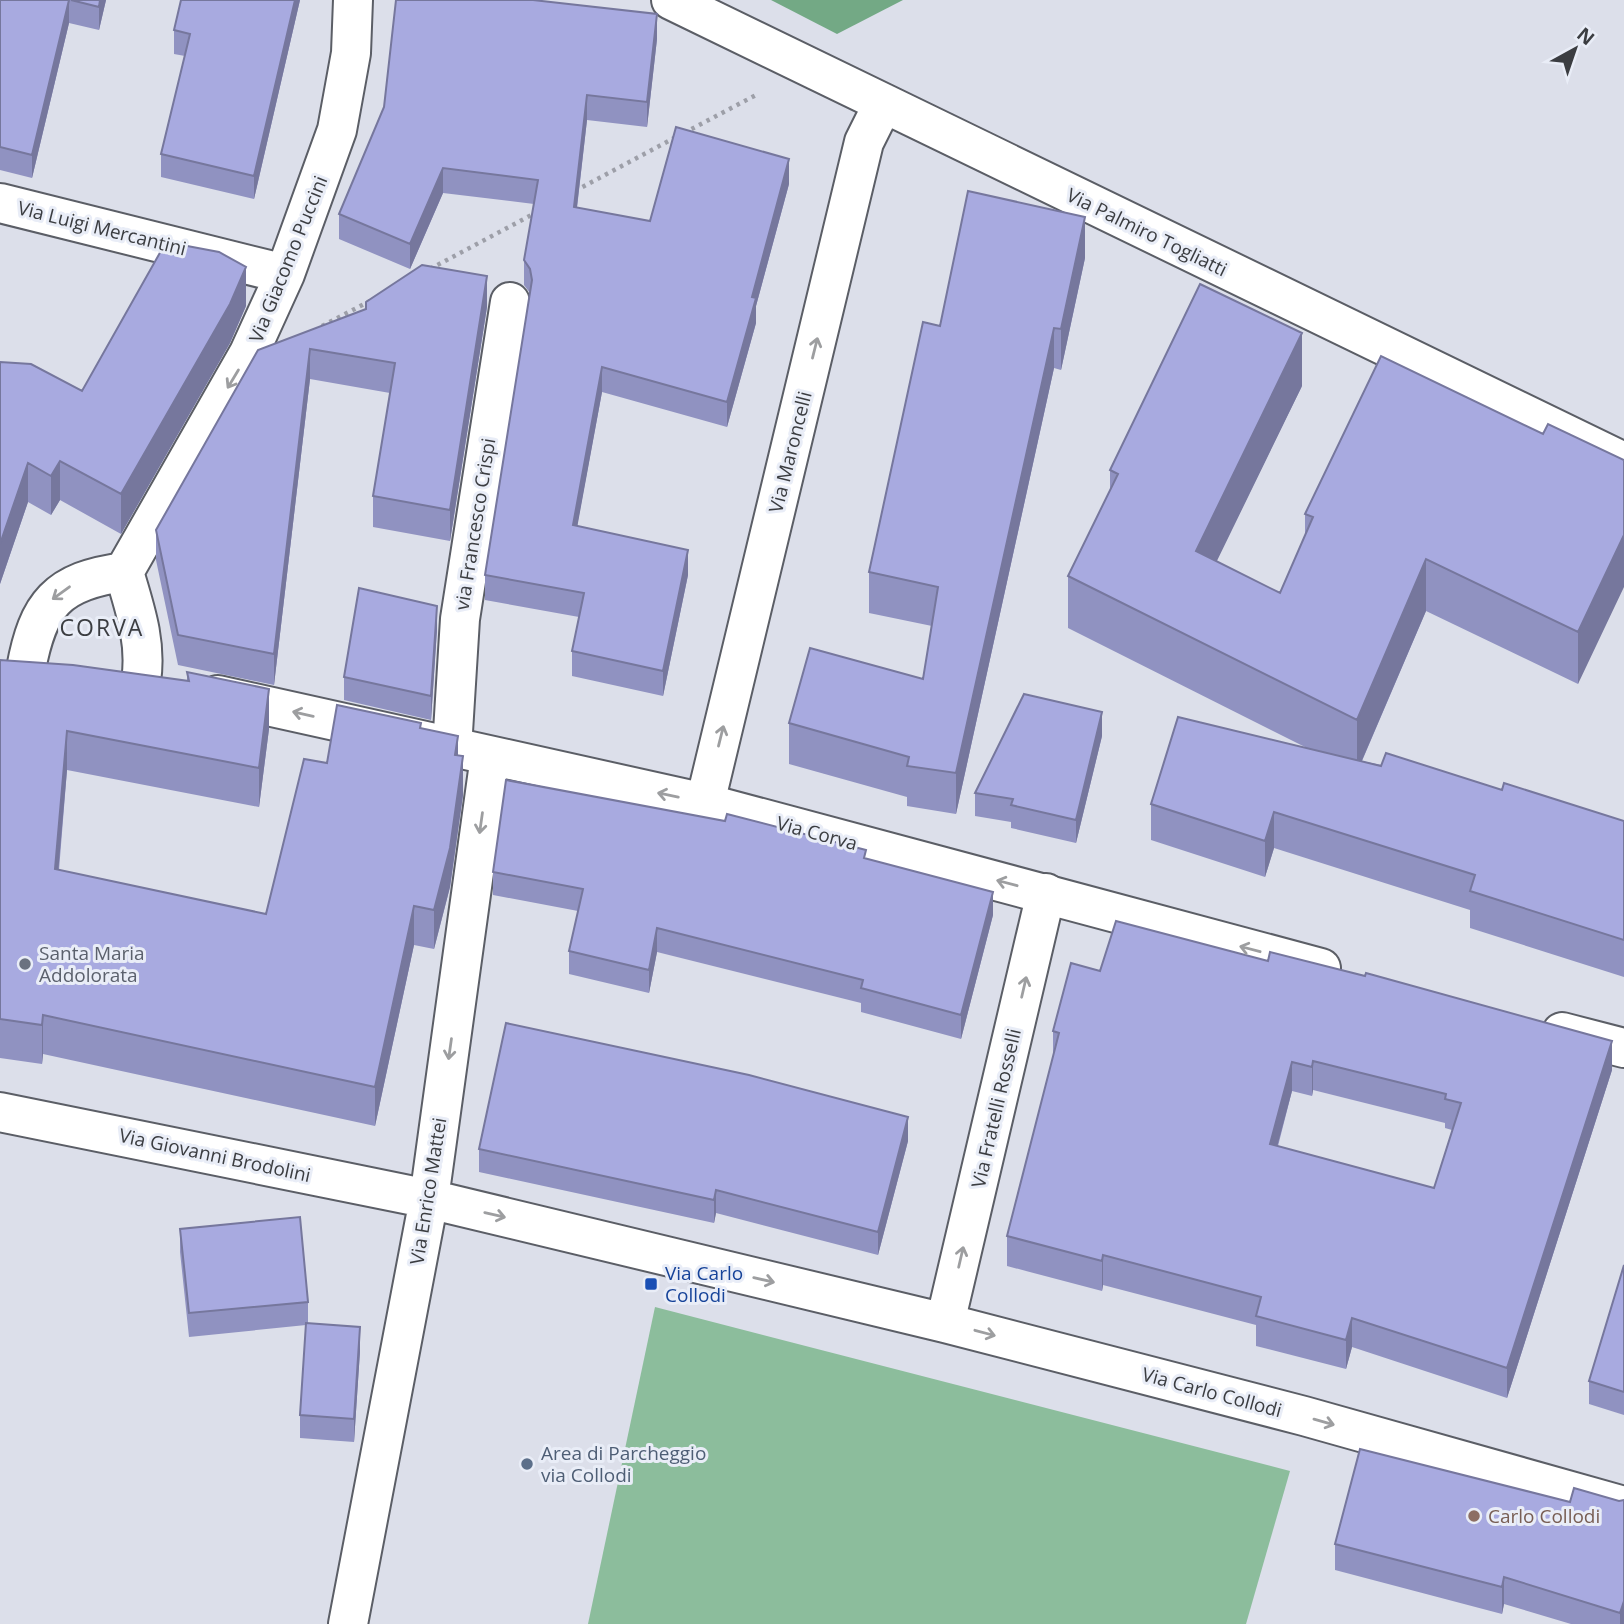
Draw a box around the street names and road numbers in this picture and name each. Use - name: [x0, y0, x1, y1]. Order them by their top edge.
- street label: Via Giacomo Puccini: [243, 172, 333, 346]
- street label: Via Palmiro Togliatti: [1062, 182, 1232, 282]
- street label: Via Luigi Mercantini: [15, 194, 189, 262]
- street label: Via Maroncelli: [762, 389, 818, 515]
- street label: via Francesco Crispi: [449, 436, 501, 612]
- street label: Via Corva: [774, 810, 860, 856]
- street label: Via Fratelli Rosselli: [965, 1026, 1027, 1190]
- street label: Via Enrico Mattei: [404, 1116, 452, 1266]
- street label: Via Giovanni Brodolini: [117, 1122, 313, 1188]
- street label: Via Carlo Collodi: [1139, 1361, 1285, 1423]

